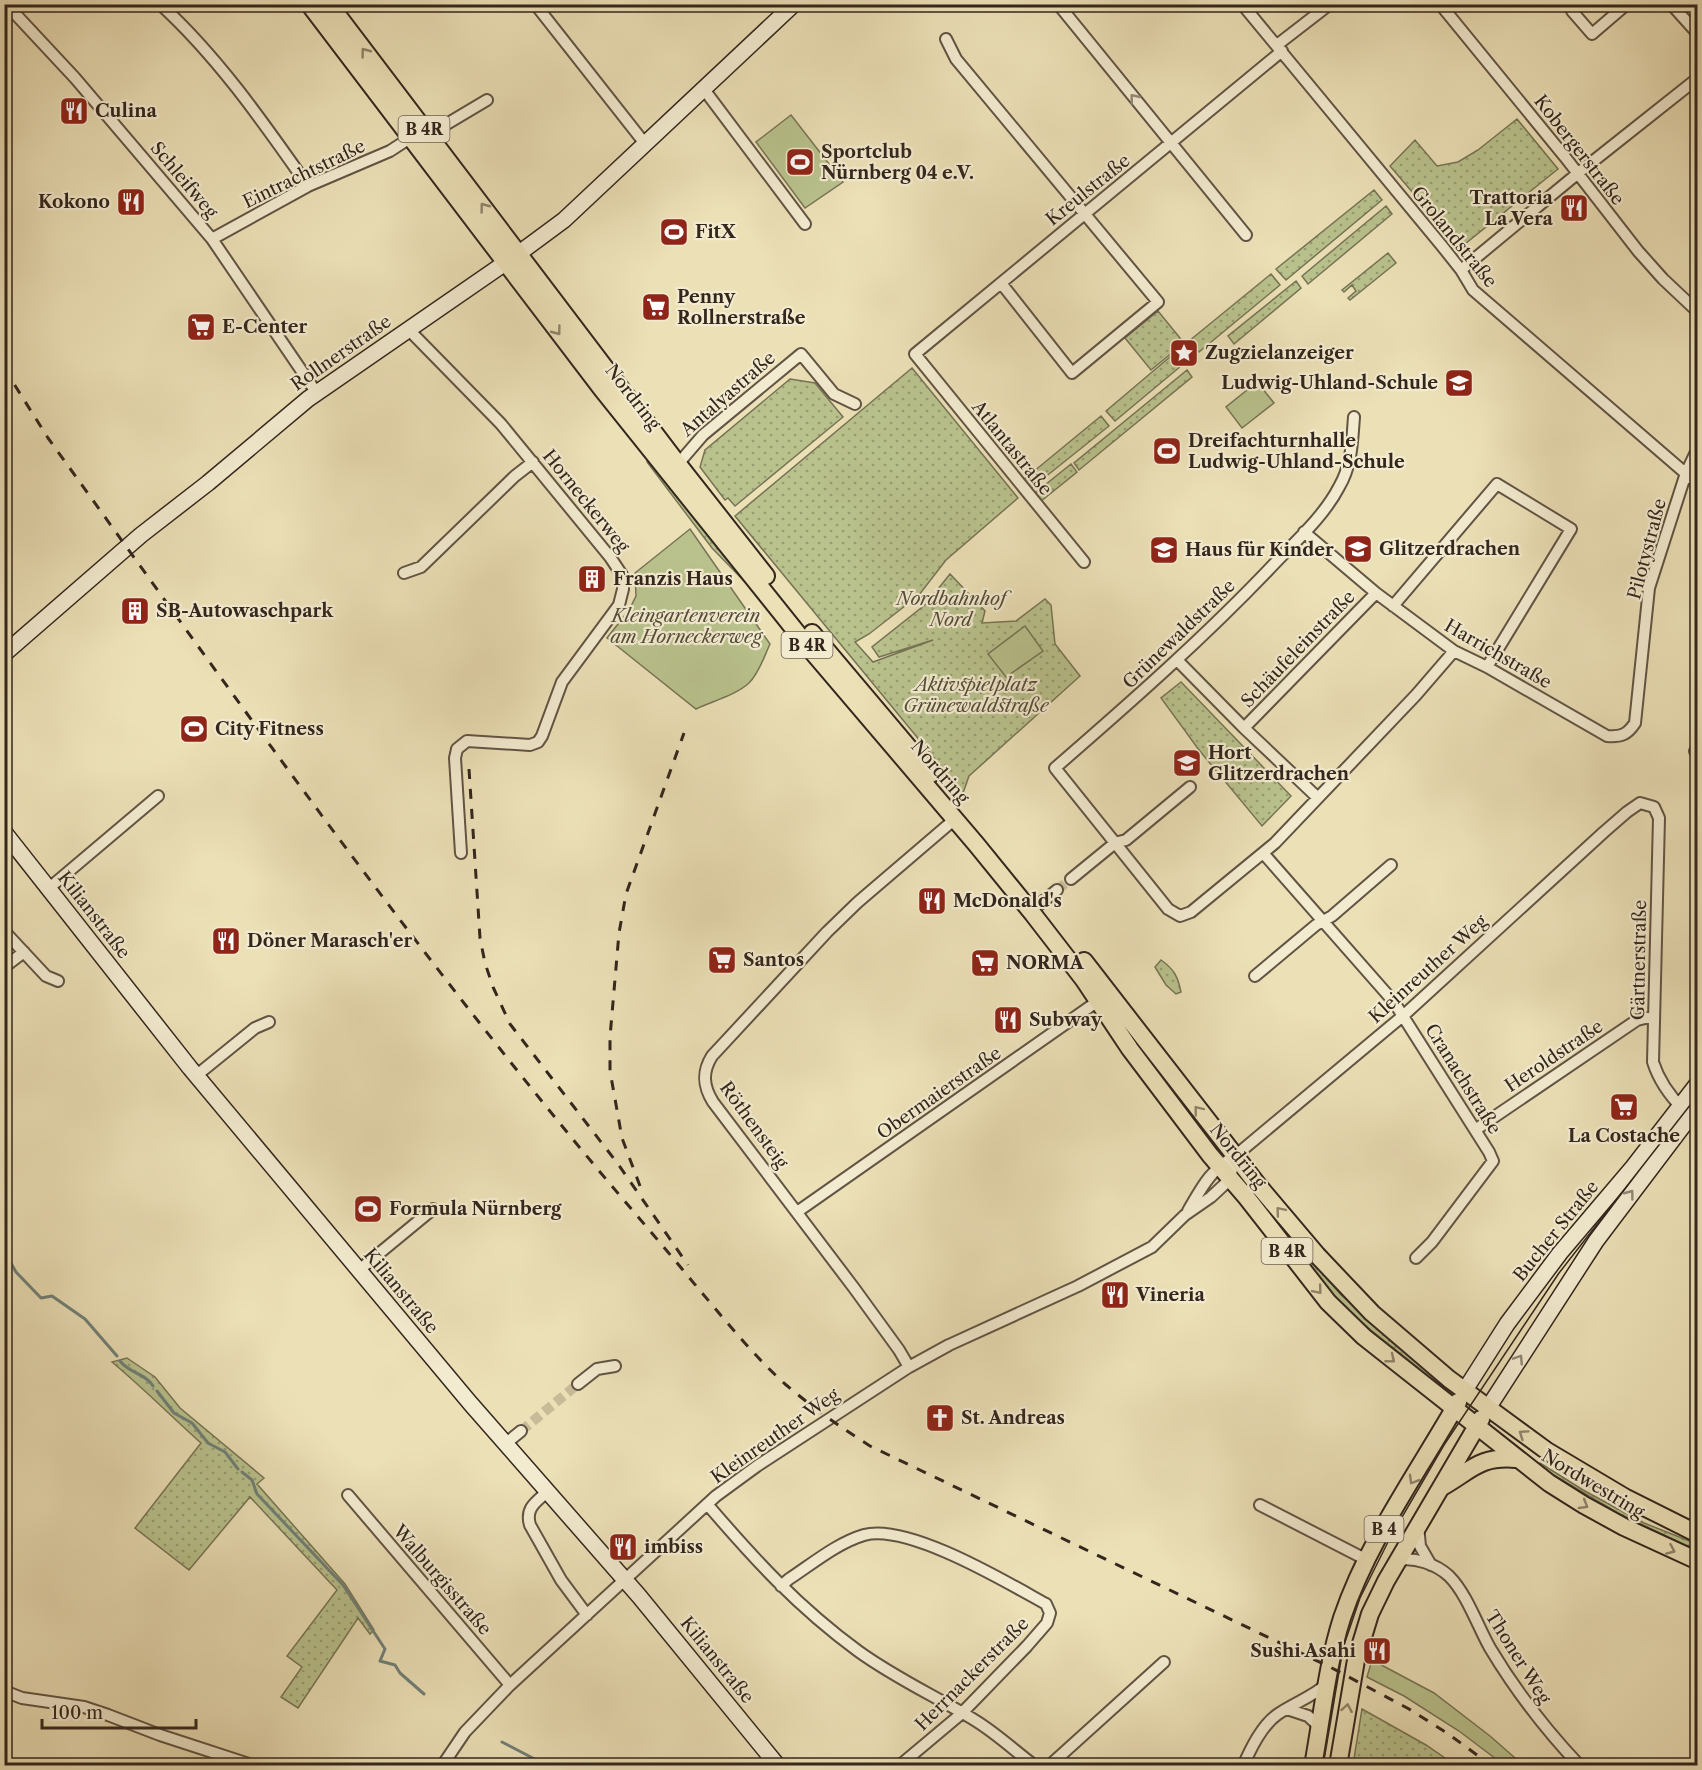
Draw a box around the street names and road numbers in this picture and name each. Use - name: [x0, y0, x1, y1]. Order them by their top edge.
- street label: Kobergerstraße: [1529, 91, 1629, 209]
- road number: B 4R: [398, 116, 450, 142]
- street label: Eintrachtstraße: [239, 135, 369, 213]
- street label: Schleifweg: [146, 137, 223, 223]
- street label: Kreulstraße: [1042, 149, 1134, 231]
- street label: Grolandstraße: [1407, 182, 1501, 292]
- street label: Rollnerstraße: [287, 310, 395, 396]
- street label: Antalyastraße: [675, 347, 780, 442]
- street label: Nordring: [600, 360, 666, 435]
- street label: Atlantastraße: [967, 396, 1057, 500]
- street label: Horneckerweg: [538, 445, 634, 557]
- street label: Pilotystraße: [1623, 496, 1671, 602]
- street label: Grünewaldstraße: [1118, 575, 1240, 693]
- street label: Schäufeleinstraße: [1237, 586, 1359, 712]
- street label: Harrichstraße: [1441, 615, 1555, 693]
- road number: B 4R: [782, 632, 832, 658]
- street label: Nordring: [906, 736, 974, 809]
- street label: Kilianstraße: [53, 867, 135, 963]
- street label: Gärtnerstraße: [1627, 900, 1651, 1020]
- street label: Kleinreuther Weg: [1364, 910, 1492, 1028]
- street label: Heroldstraße: [1501, 1015, 1607, 1097]
- street label: Cranachstraße: [1420, 1020, 1506, 1138]
- street label: Obermaierstraße: [873, 1042, 1005, 1144]
- street label: Röthensteig: [715, 1077, 793, 1173]
- street label: Nordring: [1205, 1119, 1271, 1193]
- street label: Bucher Straße: [1509, 1176, 1603, 1286]
- road number: B 4R: [1262, 1238, 1312, 1264]
- street label: Kilianstraße: [359, 1244, 443, 1338]
- street label: Kleinreuther Weg: [707, 1383, 844, 1488]
- street label: Nordwestring: [1538, 1445, 1649, 1524]
- road number: B 4: [1364, 1516, 1404, 1542]
- street label: Walburgisstraße: [387, 1520, 496, 1640]
- street label: Thoner Weg: [1481, 1606, 1556, 1708]
- street label: Kilianstraße: [675, 1612, 759, 1708]
- street label: Herrnackerstraße: [911, 1613, 1033, 1735]

